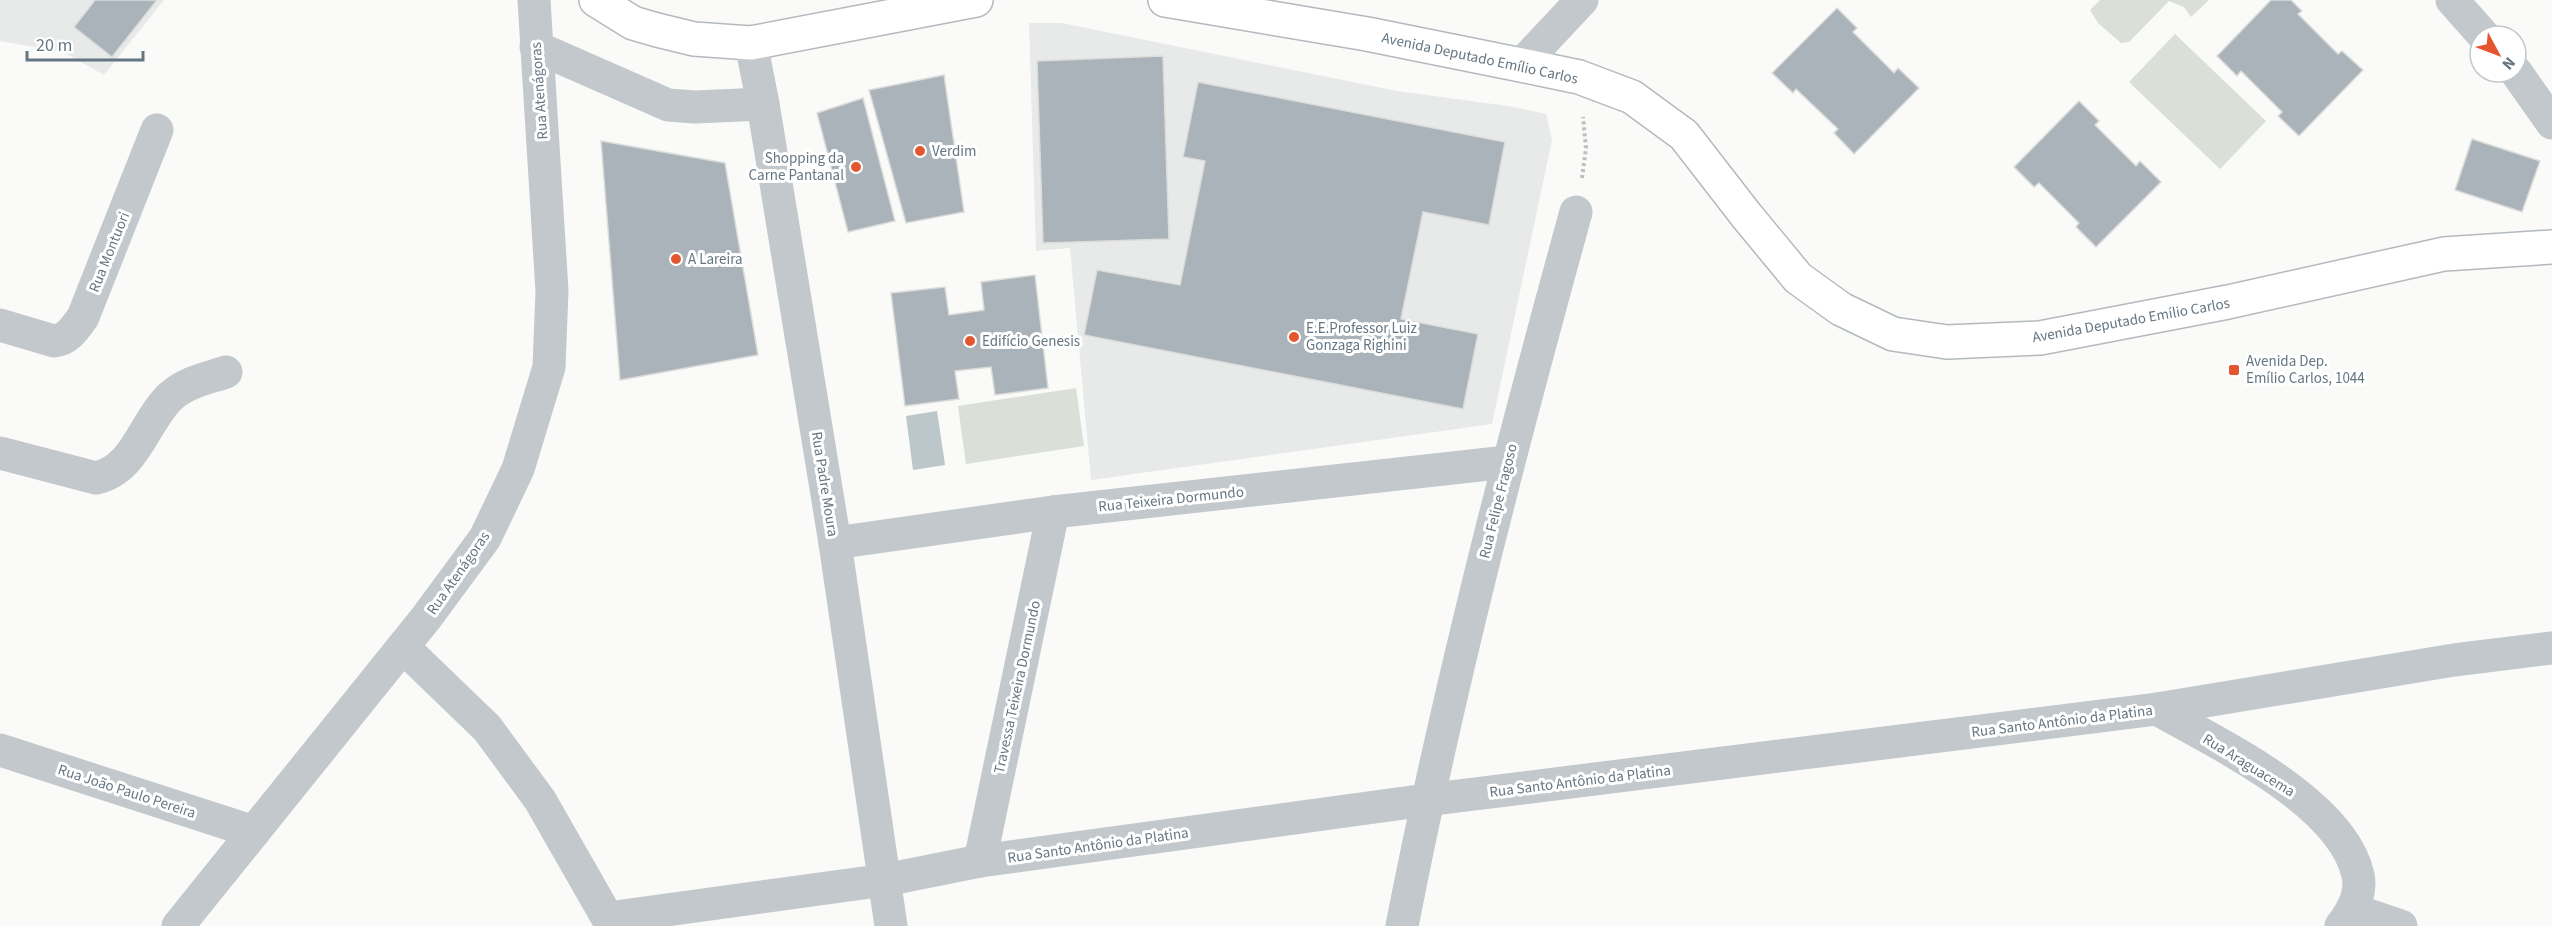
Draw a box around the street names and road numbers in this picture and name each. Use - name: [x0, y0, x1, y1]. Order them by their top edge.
- street label: Avenida Deputado Emílio Carlos: [1380, 27, 1580, 90]
- street label: Rua Atenágoras: [526, 42, 553, 140]
- street label: Rua Montuori: [84, 209, 135, 295]
- street label: Avenida Deputado Emílio Carlos: [2031, 293, 2232, 348]
- street label: Rua Padre Moura: [806, 430, 843, 538]
- street label: Rua Felipe Fragoso: [1474, 442, 1523, 561]
- street label: Rua Teixeira Dormundo: [1097, 481, 1245, 518]
- street label: Rua Atenágoras: [422, 527, 495, 619]
- street label: Travessa Teixeira Dormundo: [989, 599, 1046, 775]
- street label: Rua Santo Antônio da Platina: [1970, 700, 2154, 743]
- street label: Rua Araguacema: [2199, 729, 2299, 802]
- street label: Rua João Paulo Pereira: [55, 759, 198, 824]
- street label: Rua Santo Antônio da Platina: [1488, 760, 1672, 803]
- street label: Rua Santo Antônio da Platina: [1006, 822, 1190, 869]

